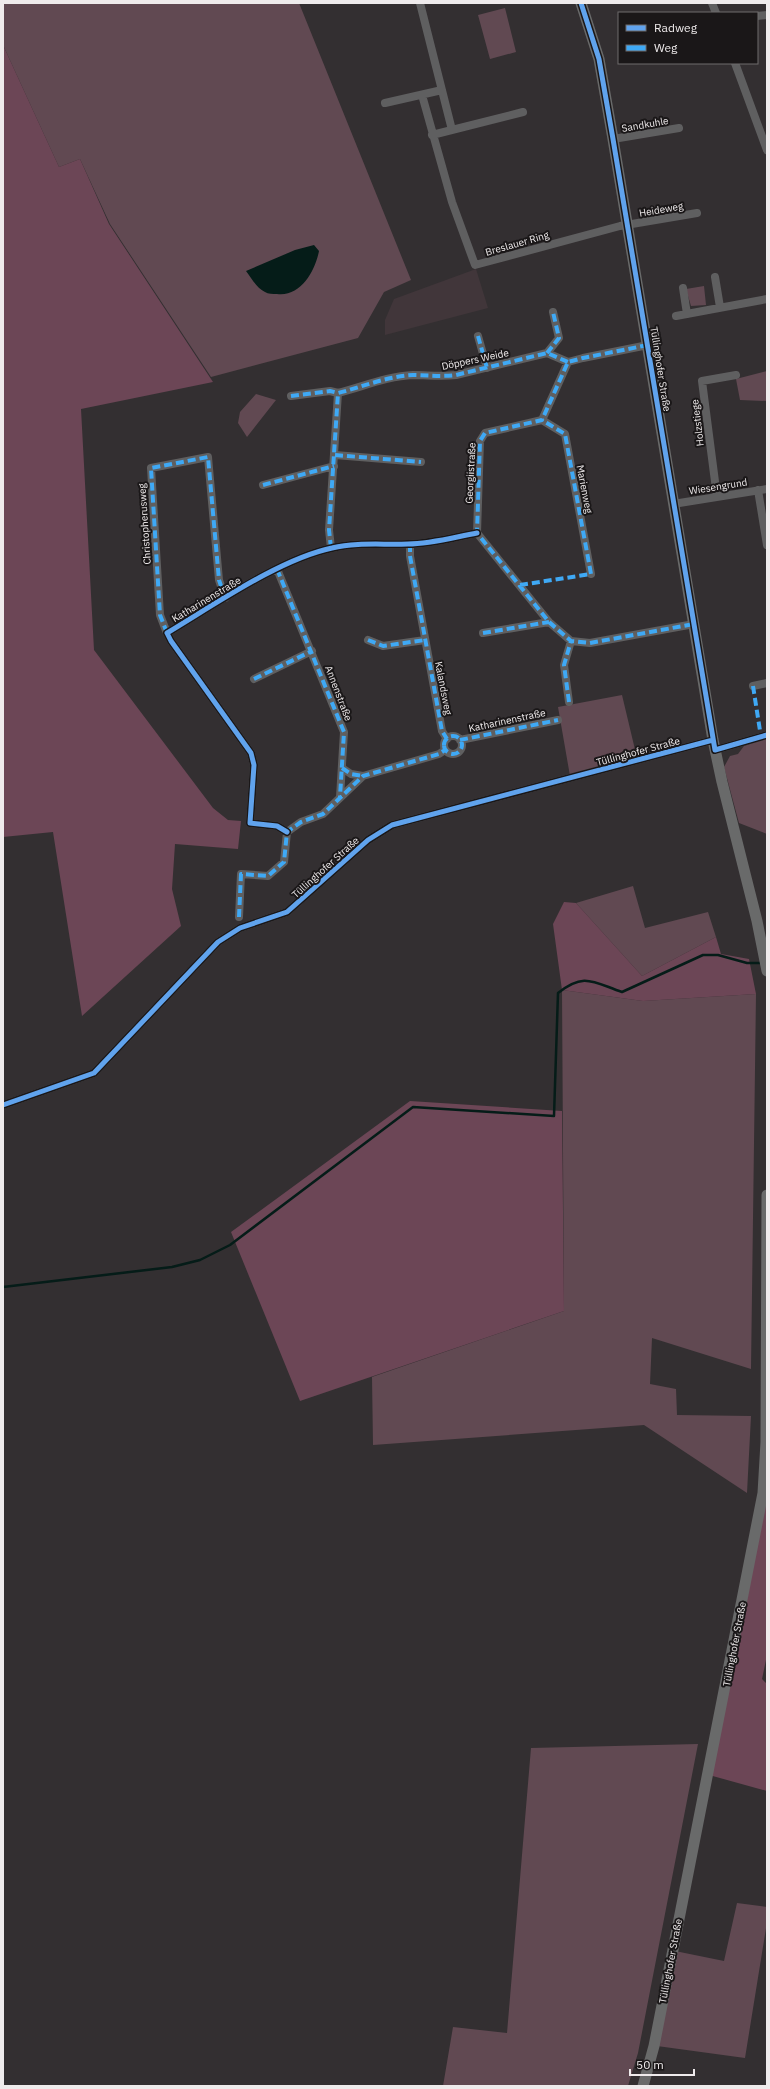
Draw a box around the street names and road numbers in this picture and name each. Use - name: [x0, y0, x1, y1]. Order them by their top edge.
- street label: Sandkuhle: [621, 114, 670, 135]
- street label: Heideweg: [638, 199, 685, 220]
- street label: Breslauer Ring: [484, 228, 551, 259]
- street label: Tüllinghofer Straße: [647, 326, 674, 413]
- street label: Döppers Weide: [440, 346, 510, 373]
- street label: Holzstiege: [688, 398, 707, 447]
- street label: Georgiistraße: [462, 442, 479, 504]
- street label: Marienweg: [573, 464, 596, 515]
- street label: Wiesengrund: [688, 475, 748, 498]
- street label: Christopherusweg: [135, 482, 154, 565]
- street label: Katharinenstraße: [169, 573, 244, 625]
- street label: Kalandsweg: [432, 660, 455, 717]
- street label: Annenstraße: [322, 664, 355, 723]
- street label: Katharinenstraße: [467, 706, 547, 735]
- street label: Tüllinghofer Straße: [595, 734, 682, 769]
- street label: Tüllinghofer Straße: [289, 833, 362, 901]
- street label: Tüllinghofer Straße: [720, 1600, 749, 1687]
- street label: Tüllinghofer Straße: [656, 1917, 685, 2004]

